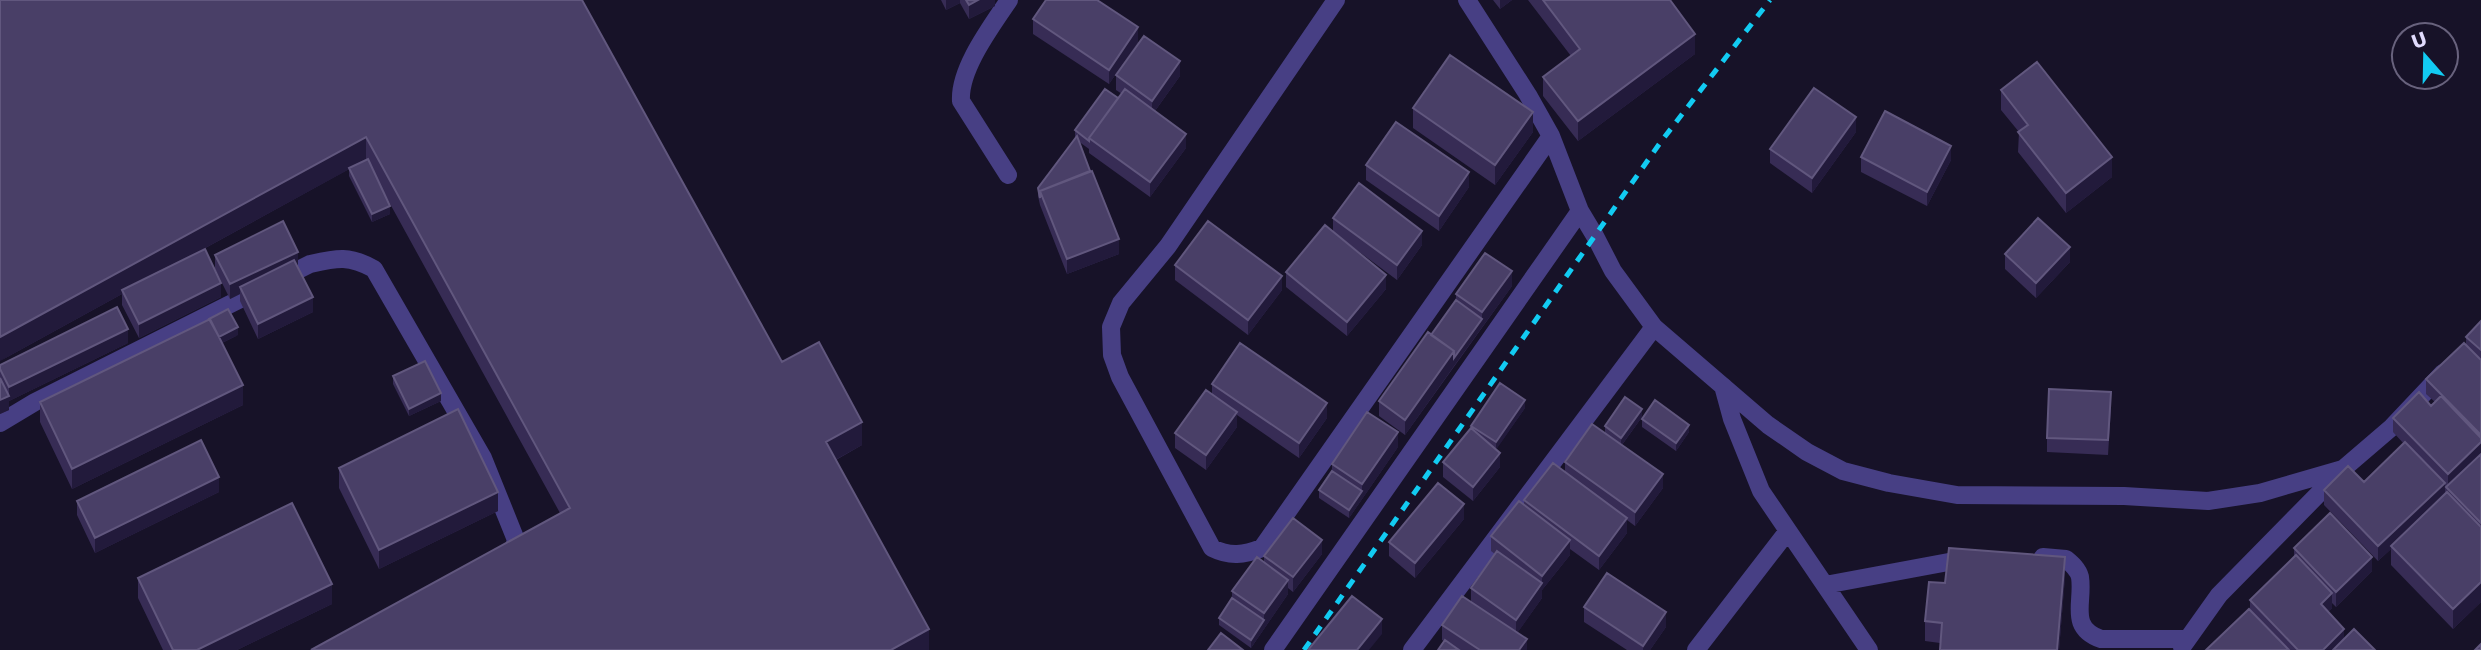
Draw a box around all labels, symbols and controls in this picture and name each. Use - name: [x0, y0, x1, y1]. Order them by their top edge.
- north arrow: [2390, 21, 2460, 91]
- text: U: [2408, 27, 2430, 53]

